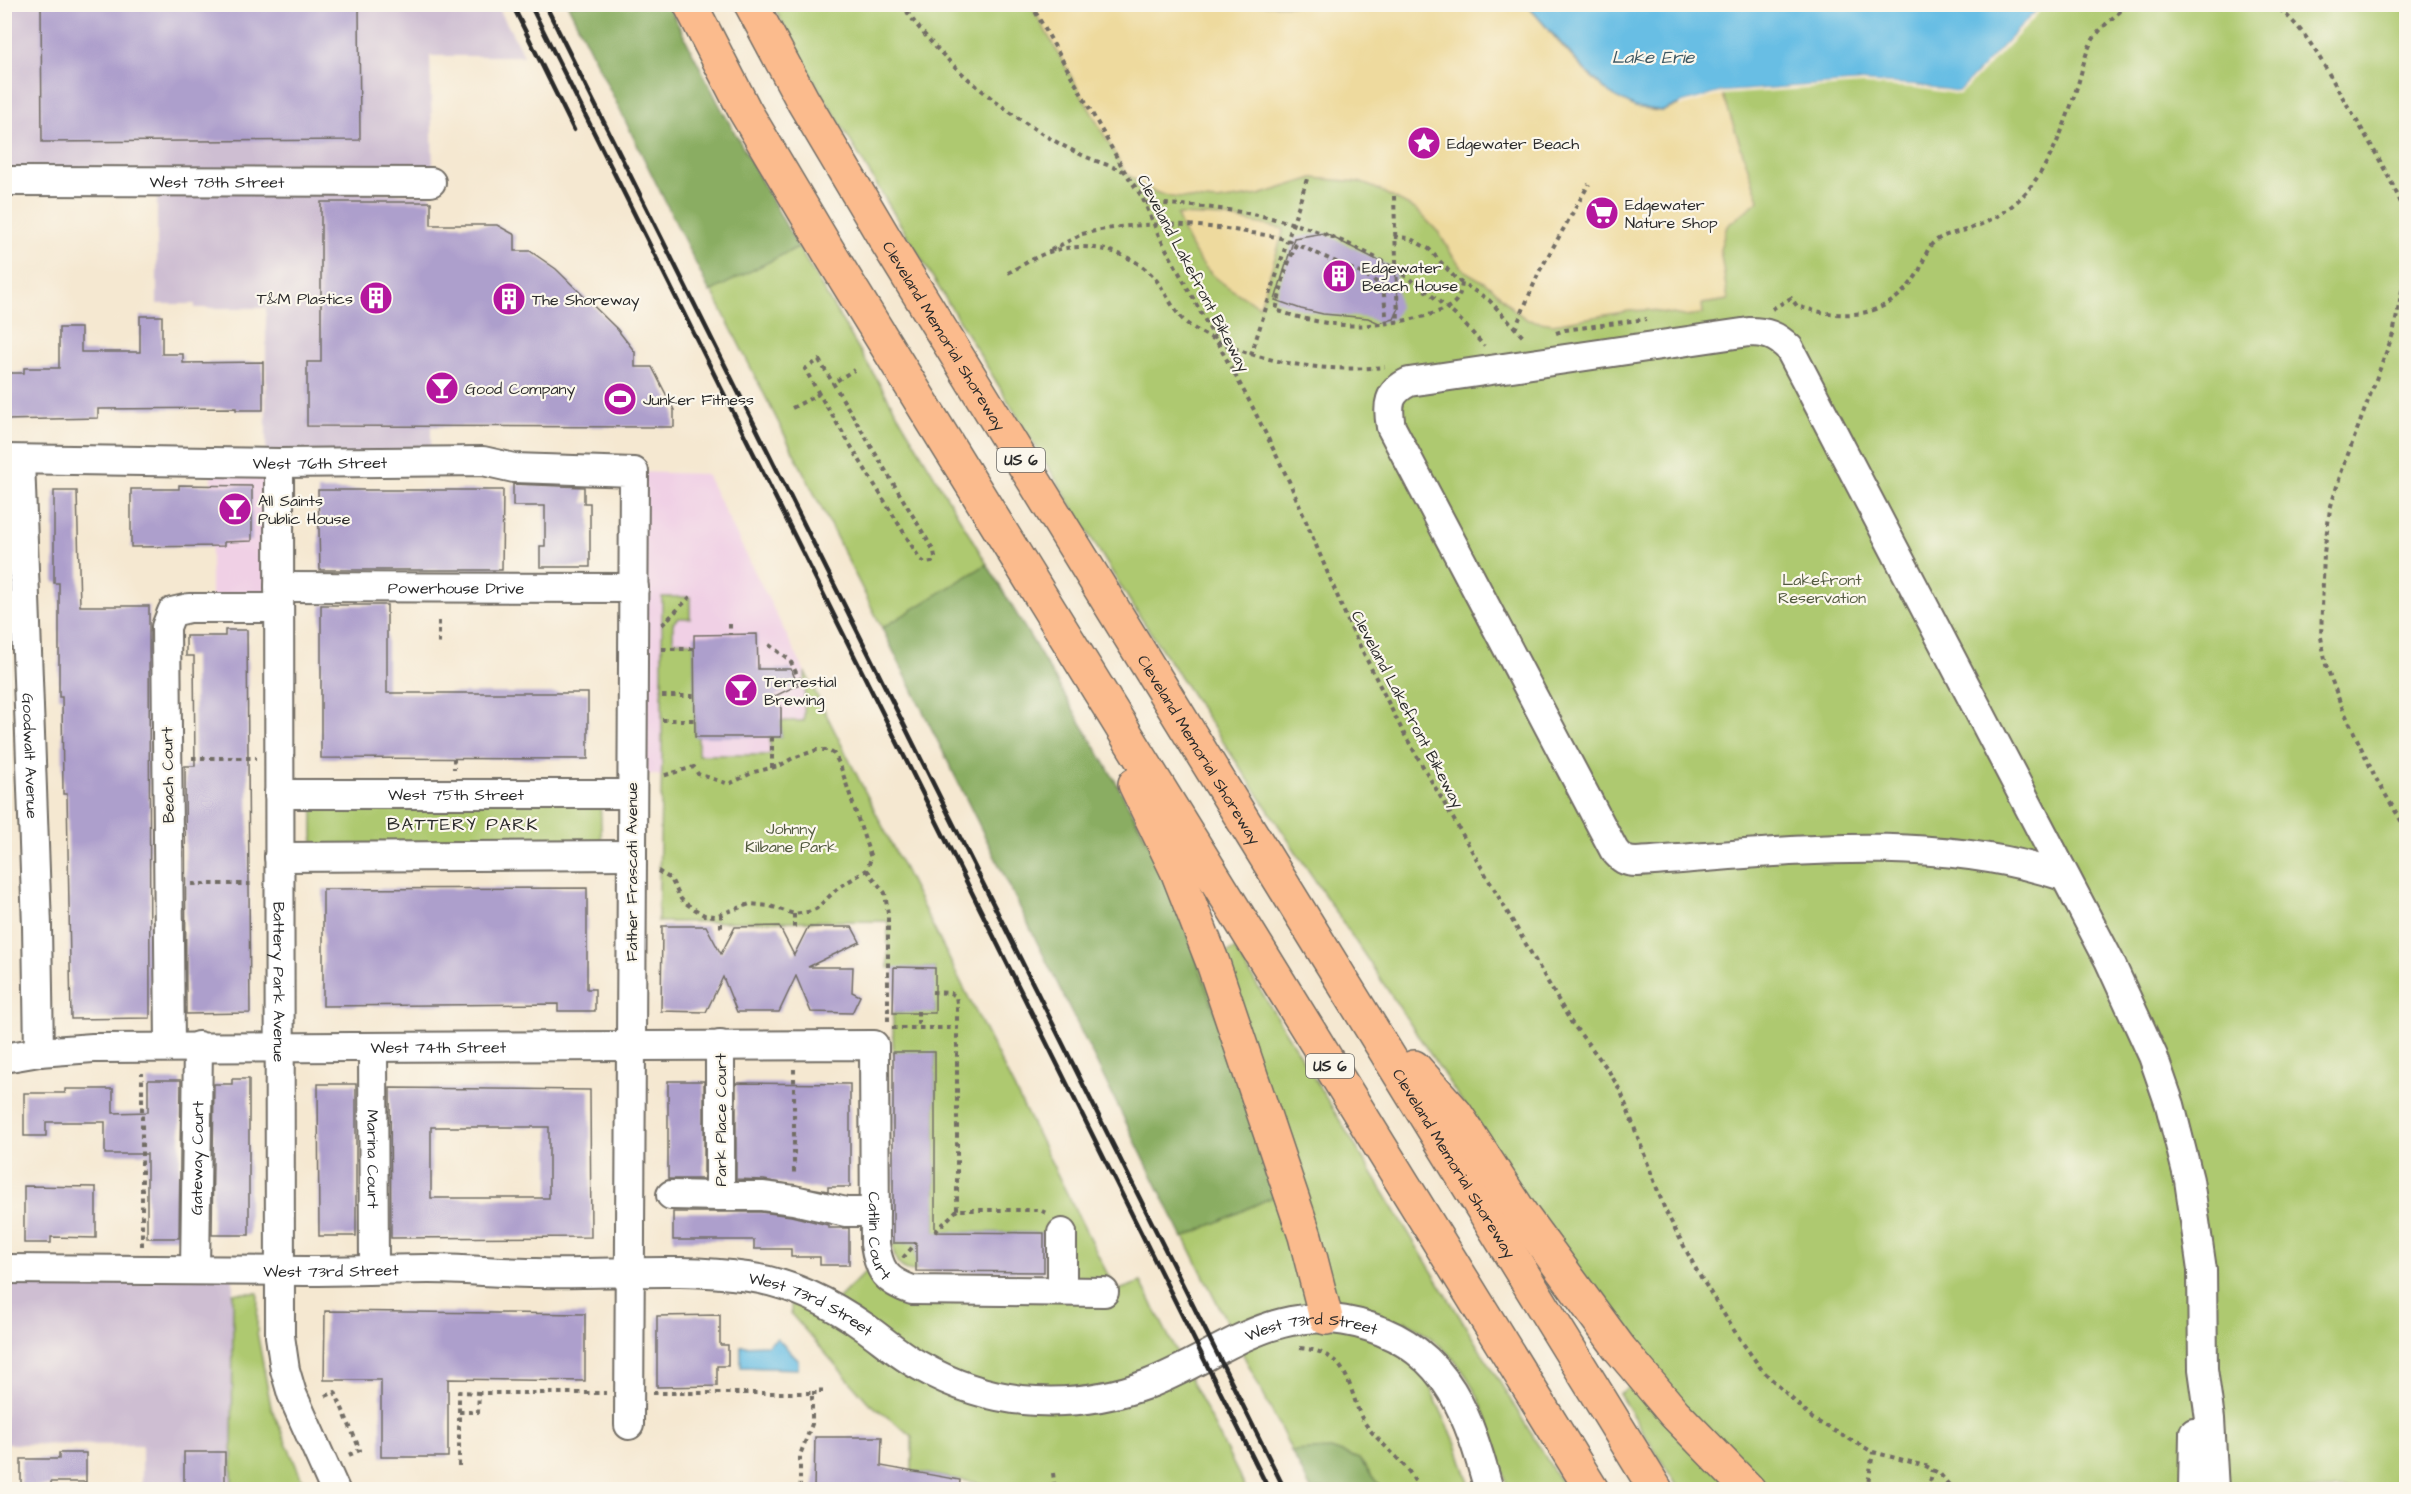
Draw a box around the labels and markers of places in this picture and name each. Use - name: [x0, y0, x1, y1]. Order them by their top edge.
- place icon: Edgewater Beach: [1406, 125, 1442, 161]
- place label: Edgewater Beach: [1447, 133, 1579, 156]
- place label: Edgewater Nature Shop: [1625, 194, 1718, 234]
- supermarket icon: Edgewater Nature Shop: [1584, 195, 1620, 231]
- place label: Edgewater Beach House: [1362, 257, 1458, 297]
- building icon: Edgewater Beach House: [1321, 258, 1357, 294]
- building icon: T&M Plastics: [358, 280, 394, 316]
- building icon: The Shoreway: [491, 281, 527, 317]
- place label: T&M Plastics: [257, 288, 353, 310]
- place label: The Shoreway: [532, 289, 640, 312]
- bar icon: Good Company: [424, 370, 460, 406]
- place label: Good Company: [465, 378, 576, 401]
- sports icon: Junker Fitness: [602, 381, 638, 417]
- place label: Junker Fitness: [643, 389, 754, 411]
- place label: All Saints Public House: [258, 490, 351, 530]
- bar icon: All Saints Public House: [217, 491, 253, 527]
- place label: Terrestial Brewing: [764, 671, 837, 712]
- bar icon: Terrestial Brewing: [723, 672, 759, 708]

